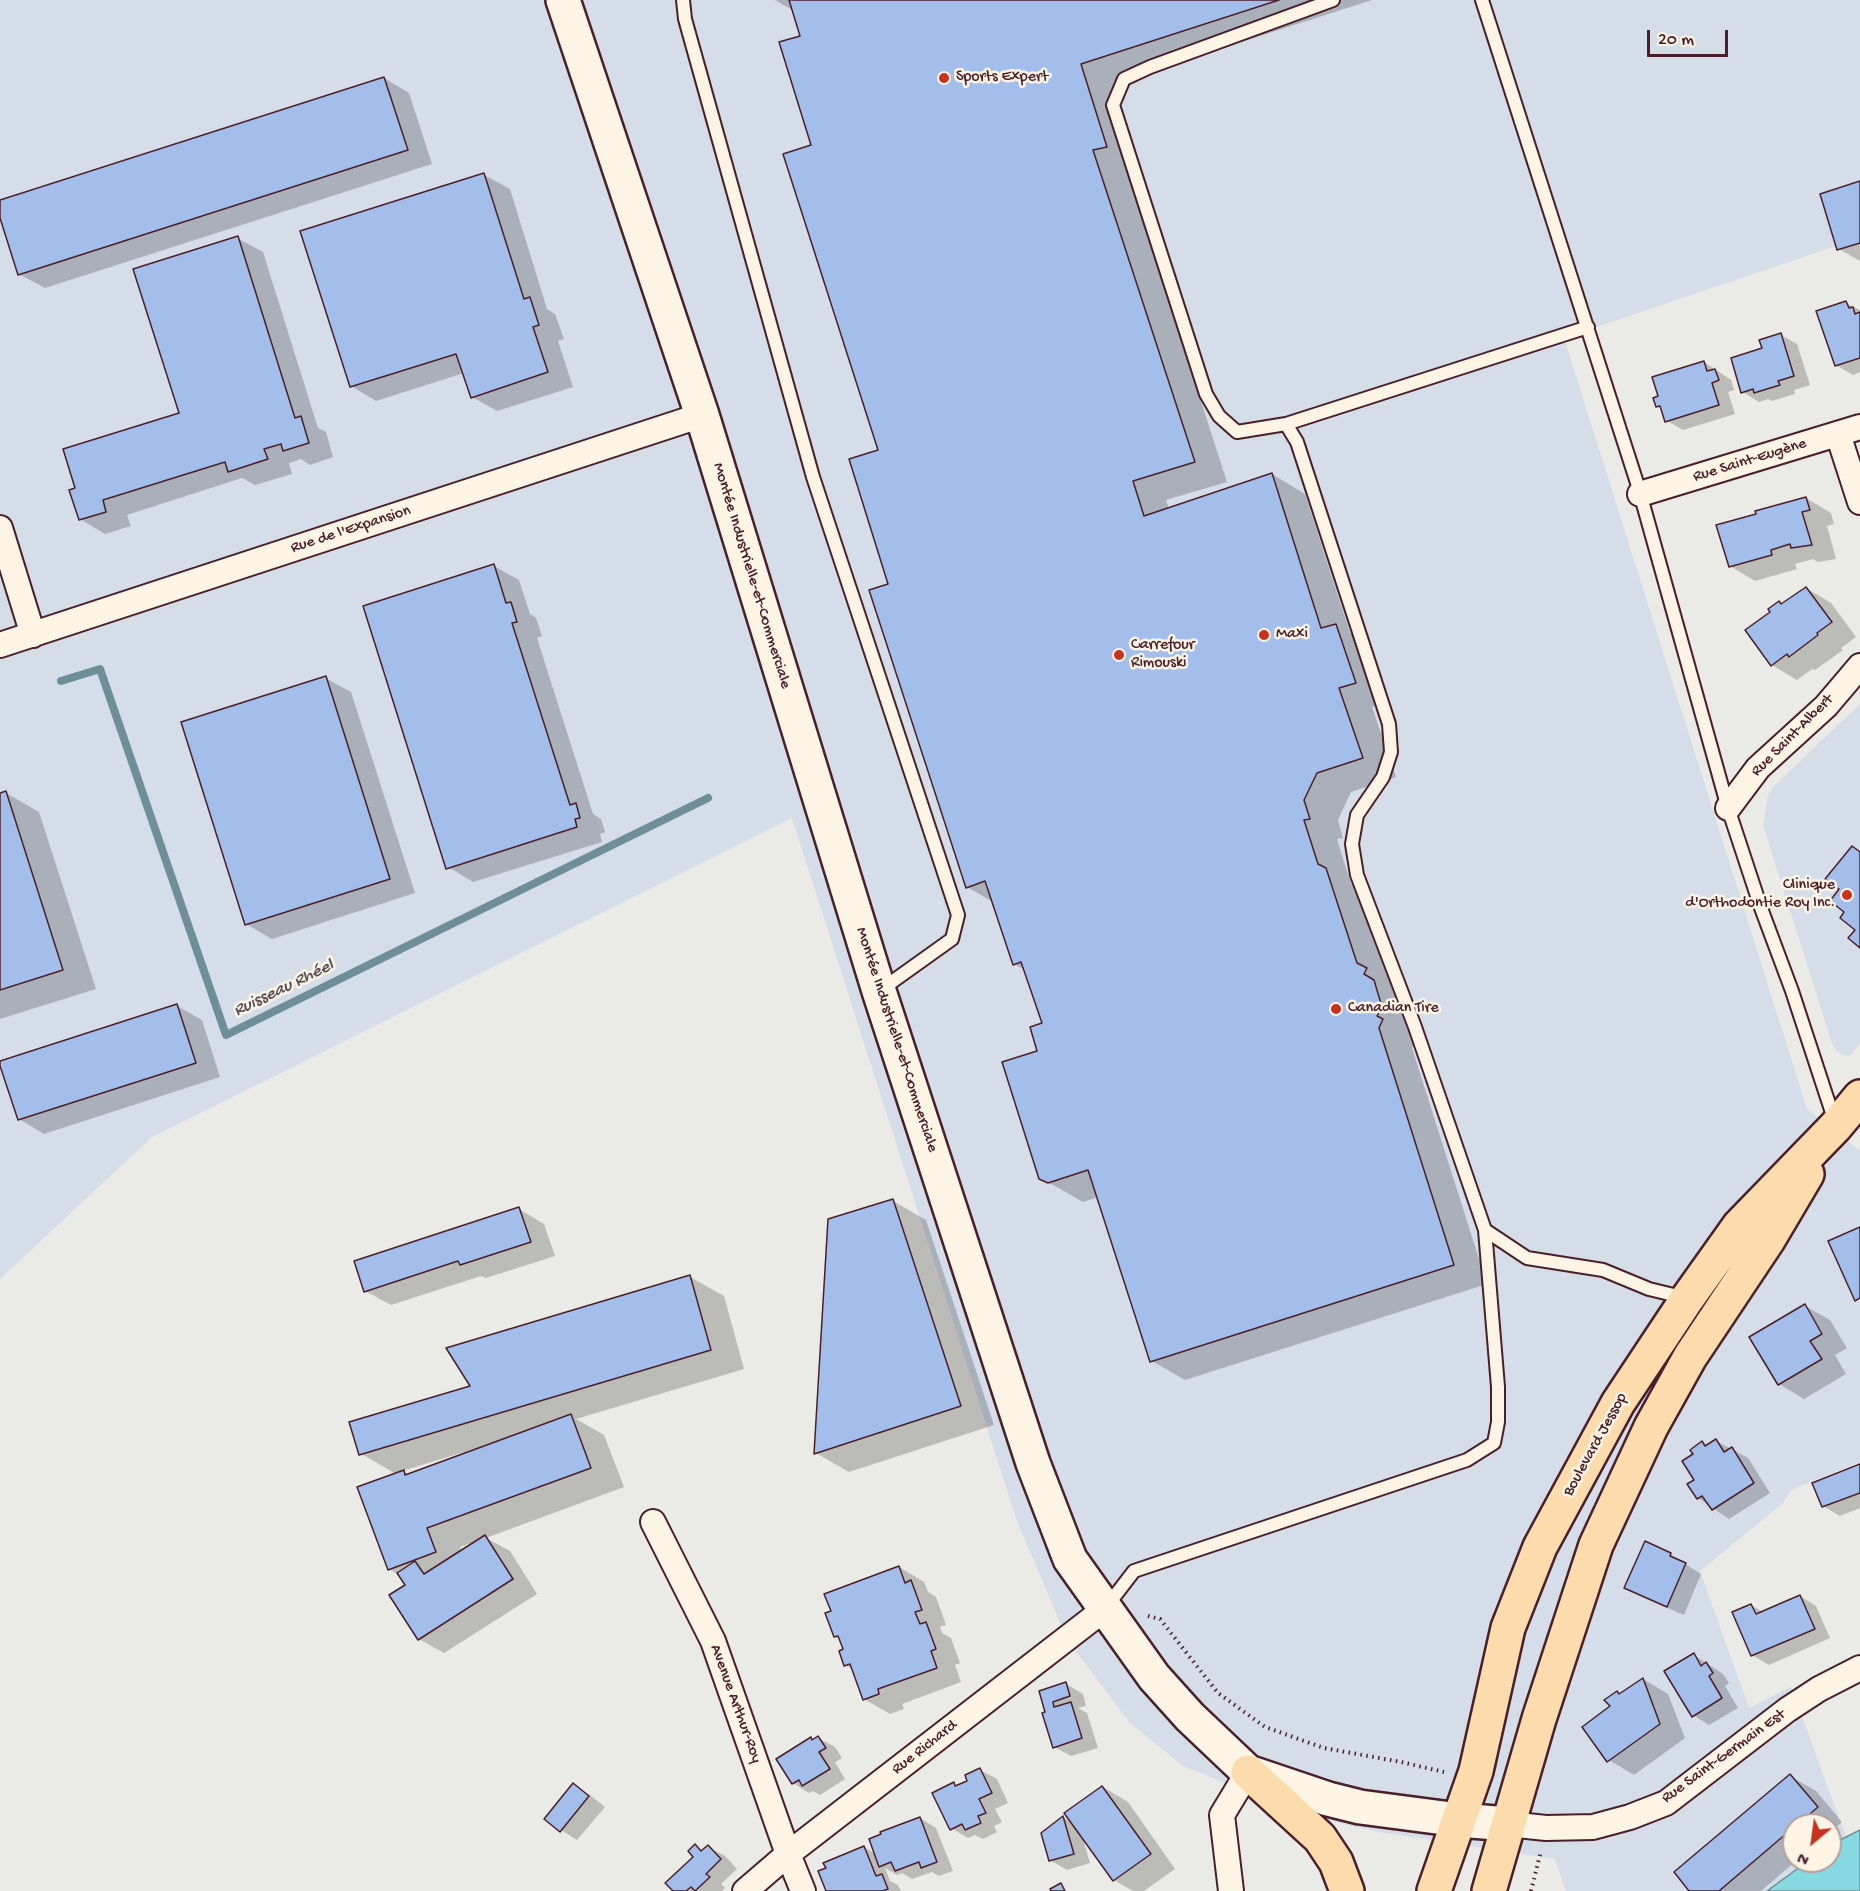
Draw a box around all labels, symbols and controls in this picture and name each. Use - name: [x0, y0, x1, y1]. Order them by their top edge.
- scale bar: [1650, 18, 1731, 56]
- text: 20 m: [1658, 30, 1694, 51]
- place label: Sports Expert: [956, 68, 1048, 88]
- marker: Sports Expert: [937, 71, 951, 85]
- street label: Rue Saint-Eugène: [1691, 435, 1809, 487]
- street label: Montée Industrielle-et-Commerciale: [707, 461, 795, 691]
- street label: Rue de l'Expansion: [289, 502, 413, 558]
- place label: Maxi: [1276, 625, 1308, 645]
- marker: Maxi: [1257, 628, 1271, 642]
- place label: Carrefour Rimouski: [1131, 636, 1195, 674]
- marker: Carrefour Rimouski: [1112, 648, 1126, 662]
- street label: Rue Saint-Albert: [1748, 691, 1838, 781]
- place label: Clinique d'Orthodontie Roy Inc.: [1685, 876, 1835, 914]
- marker: Clinique d'Orthodontie Roy Inc.: [1840, 888, 1854, 902]
- street label: Montée Industrielle-et-Commerciale: [851, 925, 941, 1155]
- water label: Ruisseau Rhéel: [230, 955, 338, 1023]
- place label: Canadian Tire: [1348, 999, 1439, 1019]
- marker: Canadian Tire: [1329, 1002, 1343, 1016]
- street label: Boulevard Jessop: [1560, 1390, 1632, 1500]
- street label: Avenue Arthur-Roy: [705, 1642, 765, 1766]
- street label: Rue Saint-Germain Est: [1658, 1706, 1790, 1808]
- street label: Rue Richard: [888, 1717, 962, 1779]
- north arrow: [1782, 1813, 1842, 1873]
- text: N: [1795, 1847, 1813, 1868]

